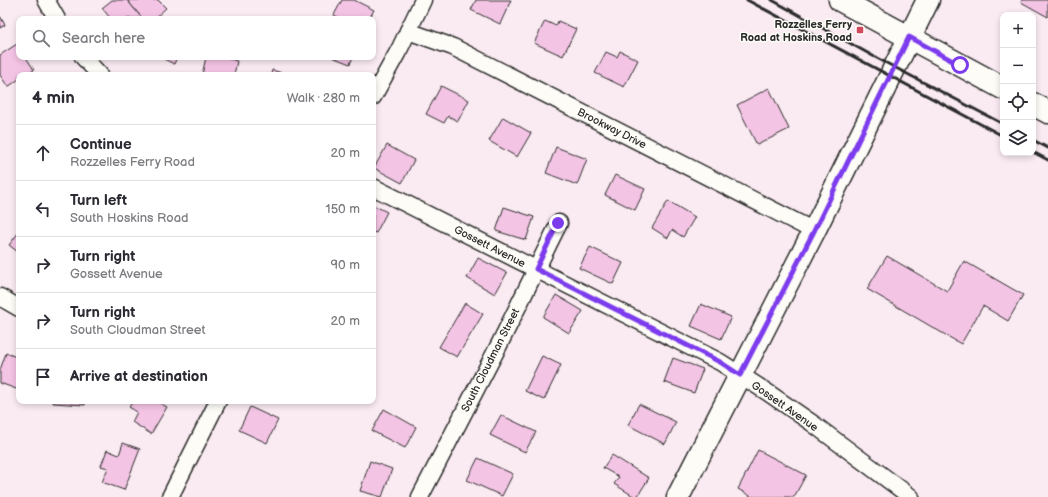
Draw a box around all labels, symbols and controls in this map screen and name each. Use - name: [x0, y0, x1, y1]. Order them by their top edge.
- map controls: [1000, 12, 1036, 156]
- button: +: [1000, 12, 1036, 48]
- search box: [16, 16, 376, 60]
- place label: Rozzelles Ferry Road at Hoskins Road: [740, 18, 852, 44]
- marker: Rozzelles Ferry Road at Hoskins Road: [855, 25, 865, 35]
- icon: search: [30, 27, 52, 49]
- text: Search here: [62, 29, 145, 48]
- button: −: [1000, 48, 1036, 84]
- route start: [951, 56, 969, 74]
- button: locate: [1000, 84, 1036, 120]
- text: 4 min: [32, 88, 75, 108]
- text: Walk · 280 m: [287, 90, 360, 106]
- street label: Brookway Drive: [575, 105, 649, 152]
- button: layers: [1000, 120, 1036, 156]
- text: Continue: [70, 135, 132, 154]
- icon: ahead: [32, 142, 54, 164]
- text: 20 m: [330, 145, 360, 161]
- text: Rozzelles Ferry Road: [70, 154, 195, 170]
- text: Turn left: [70, 191, 127, 210]
- icon: left: [32, 198, 54, 220]
- text: 150 m: [326, 201, 360, 217]
- text: South Hoskins Road: [70, 210, 189, 226]
- route end: [549, 214, 567, 232]
- street label: Gossett Avenue: [452, 223, 528, 270]
- text: Turn right: [70, 247, 135, 266]
- icon: right: [32, 254, 54, 276]
- text: 90 m: [331, 257, 360, 273]
- text: Gossett Avenue: [70, 266, 163, 282]
- text: Turn right: [70, 303, 135, 322]
- street label: South Cloudman Street: [459, 306, 523, 414]
- icon: right: [32, 310, 54, 332]
- text: 20 m: [330, 313, 360, 329]
- text: South Cloudman Street: [70, 322, 205, 338]
- icon: arrive: [32, 366, 54, 388]
- text: Arrive at destination: [70, 367, 208, 386]
- street label: Gossett Avenue: [749, 379, 821, 435]

